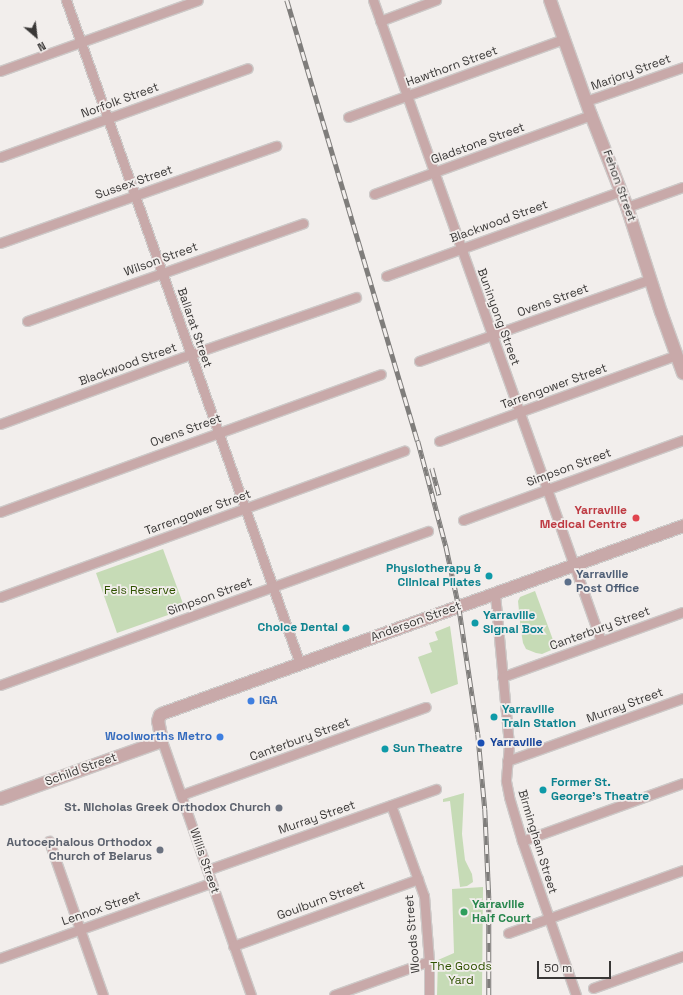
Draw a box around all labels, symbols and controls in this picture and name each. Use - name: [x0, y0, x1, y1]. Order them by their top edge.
- north arrow: [16, 16, 56, 56]
- text: N: [35, 39, 48, 55]
- street label: Hawthorn Street: [404, 44, 500, 90]
- street label: Marjory Street: [589, 52, 673, 94]
- street label: Norfolk Street: [79, 80, 161, 122]
- street label: Gladstone Street: [429, 120, 527, 168]
- street label: Fehon Street: [599, 148, 639, 224]
- street label: Sussex Street: [93, 163, 175, 203]
- street label: Blackwood Street: [448, 198, 550, 246]
- street label: Wilson Street: [122, 240, 200, 280]
- street label: Buninyong Street: [474, 266, 522, 368]
- street label: Ovens Street: [515, 281, 591, 321]
- street label: Ballarat Street: [174, 286, 214, 370]
- street label: Blackwood Street: [77, 341, 179, 389]
- street label: Tarrengower Street: [499, 361, 609, 413]
- street label: Ovens Street: [148, 411, 224, 451]
- street label: Simpson Street: [525, 446, 613, 490]
- street label: Tarrengower Street: [143, 487, 253, 539]
- place label: Yarraville Medical Centre: [540, 504, 627, 532]
- marker: Yarraville Medical Centre: [630, 512, 642, 524]
- place label: Physiotherapy & Clinical Pilates: [386, 562, 481, 590]
- place label: Yarraville Post Office: [576, 568, 639, 596]
- marker: Physiotherapy & Clinical Pilates: [484, 571, 494, 581]
- street label: Simpson Street: [166, 575, 254, 619]
- marker: Yarraville Post Office: [563, 577, 573, 587]
- park label: Fels Reserve: [104, 584, 176, 598]
- street label: Anderson Street: [369, 599, 463, 645]
- street label: Canterbury Street: [548, 604, 652, 654]
- place label: Yarraville Signal Box: [483, 609, 544, 637]
- marker: Yarraville Signal Box: [470, 618, 480, 628]
- place label: Choice Dental: [258, 621, 338, 635]
- marker: Choice Dental: [341, 623, 351, 633]
- street label: Murray Street: [585, 685, 665, 727]
- place label: IGA: [259, 694, 278, 708]
- marker: IGA: [246, 696, 256, 706]
- place label: Yarraville Train Station: [502, 703, 576, 731]
- marker: Yarraville Train Station: [489, 712, 499, 722]
- street label: Canterbury Street: [248, 715, 352, 765]
- place label: Woolworths Metro: [105, 730, 212, 744]
- marker: Woolworths Metro: [215, 732, 225, 742]
- place label: Yarraville: [490, 736, 542, 750]
- marker: Yarraville: [475, 737, 487, 749]
- place label: Sun Theatre: [393, 742, 463, 756]
- marker: Sun Theatre: [380, 744, 390, 754]
- street label: Schild Street: [43, 750, 119, 790]
- place label: Former St. George's Theatre: [551, 776, 650, 804]
- marker: Former St. George's Theatre: [538, 785, 548, 795]
- street label: Birmingham Street: [514, 788, 560, 896]
- street label: Murray Street: [277, 798, 357, 838]
- place label: St. Nicholas Greek Orthodox Church: [64, 801, 271, 815]
- marker: St. Nicholas Greek Orthodox Church: [274, 803, 284, 813]
- street label: Willis Street: [186, 826, 222, 896]
- place label: Autocephalous Orthodox Church of Belarus: [6, 836, 152, 864]
- marker: Autocephalous Orthodox Church of Belarus: [155, 845, 165, 855]
- street label: Goulburn Street: [275, 878, 367, 924]
- street label: Lennox Street: [60, 889, 142, 929]
- street label: Woods Street: [402, 894, 424, 974]
- place label: Yarraville Half Court: [472, 898, 531, 926]
- marker: Yarraville Half Court: [459, 907, 469, 917]
- scale bar: [539, 953, 613, 979]
- park label: The Goods Yard: [430, 960, 492, 988]
- text: 50 m: [544, 960, 572, 976]

